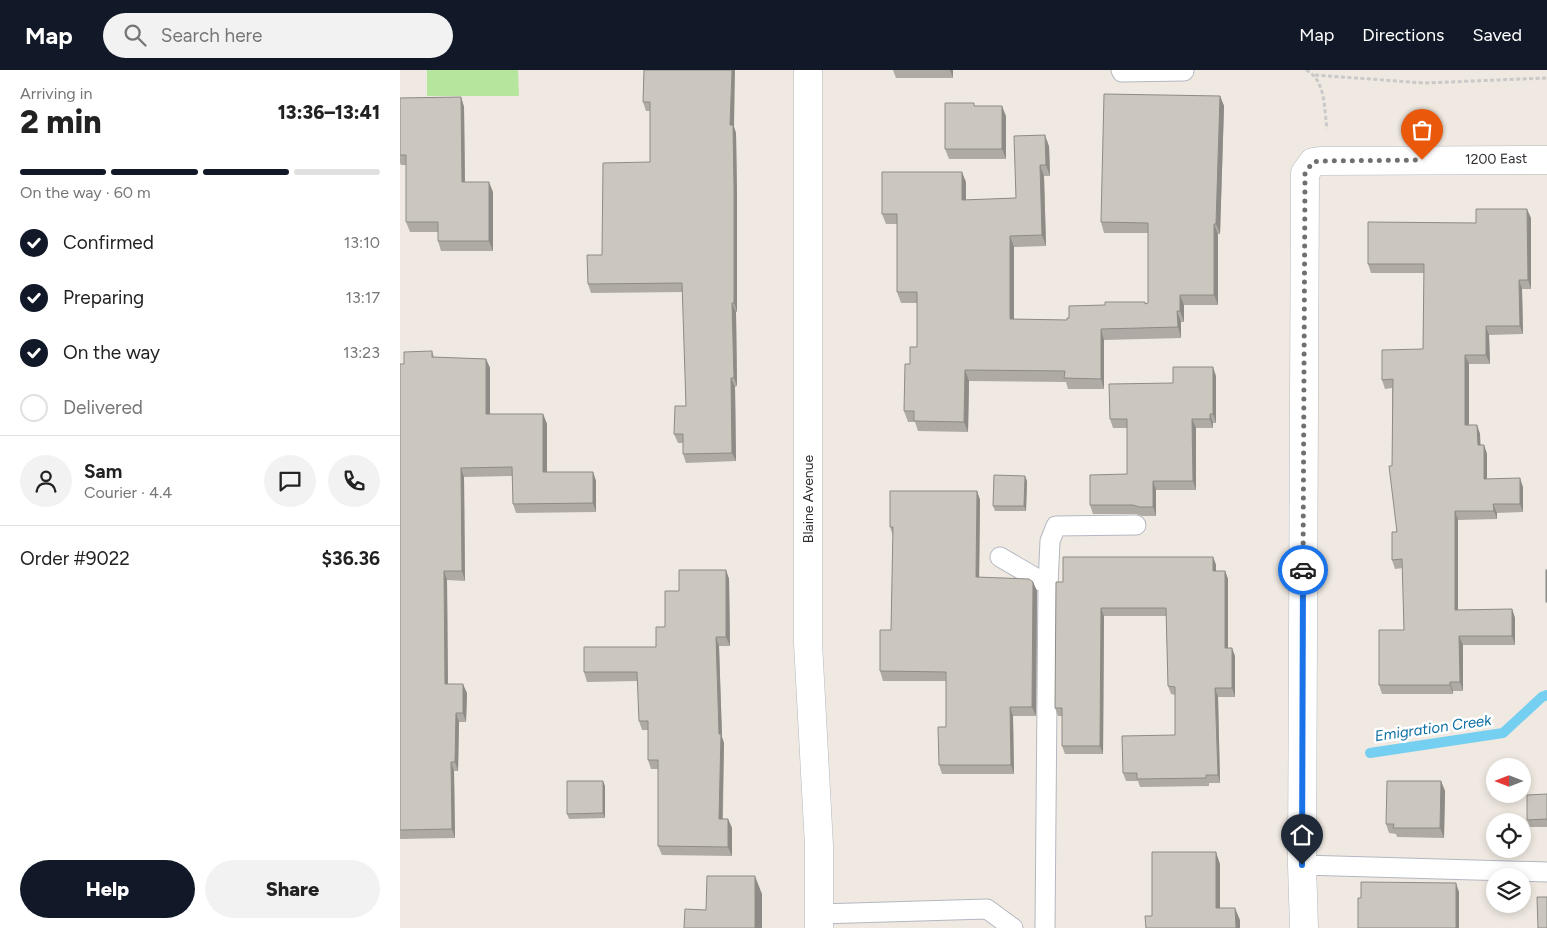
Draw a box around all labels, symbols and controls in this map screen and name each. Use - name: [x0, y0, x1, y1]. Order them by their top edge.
- search box: [103, 13, 453, 58]
- text: Map: [25, 21, 73, 50]
- icon: search: [121, 21, 149, 49]
- text: Search here: [161, 24, 262, 47]
- text: Map: [1299, 24, 1334, 46]
- text: Directions: [1362, 24, 1444, 46]
- text: Saved: [1472, 24, 1522, 46]
- text: Arriving in: [20, 84, 92, 103]
- text: 13:36–13:41: [278, 101, 380, 124]
- text: 2 min: [20, 103, 102, 141]
- pin: [1401, 109, 1443, 160]
- icon: bag: [1408, 116, 1436, 144]
- street label: 1200 East: [1465, 150, 1527, 168]
- text: On the way · 60 m: [20, 183, 151, 202]
- icon: check: [20, 229, 48, 257]
- text: Confirmed: [63, 231, 154, 254]
- text: 13:10: [344, 233, 380, 252]
- icon: check: [20, 284, 48, 312]
- text: Preparing: [63, 286, 144, 309]
- text: 13:17: [345, 288, 380, 307]
- icon: check: [20, 339, 48, 367]
- text: On the way: [63, 341, 160, 364]
- text: 13:23: [343, 343, 380, 362]
- text: Delivered: [63, 396, 143, 419]
- button: person: [20, 455, 72, 507]
- button: chat: [264, 455, 316, 507]
- button: phone: [328, 455, 380, 507]
- street label: Blaine Avenue: [800, 455, 817, 543]
- text: Sam: [84, 460, 122, 483]
- text: Courier · 4.4: [84, 483, 172, 502]
- courier: [1278, 545, 1328, 595]
- text: Order #9022: [20, 547, 130, 570]
- text: $36.36: [322, 547, 380, 570]
- icon: car: [1289, 556, 1317, 584]
- water label: Emigration Creek: [1374, 711, 1493, 745]
- north arrow: [1486, 758, 1531, 802]
- map controls: [1486, 758, 1531, 913]
- button: locate: [1486, 813, 1531, 858]
- pin: [1281, 814, 1323, 865]
- icon: home: [1288, 821, 1316, 849]
- button: Help: [20, 860, 195, 918]
- button: Share: [205, 860, 380, 918]
- button: layers: [1486, 868, 1531, 913]

